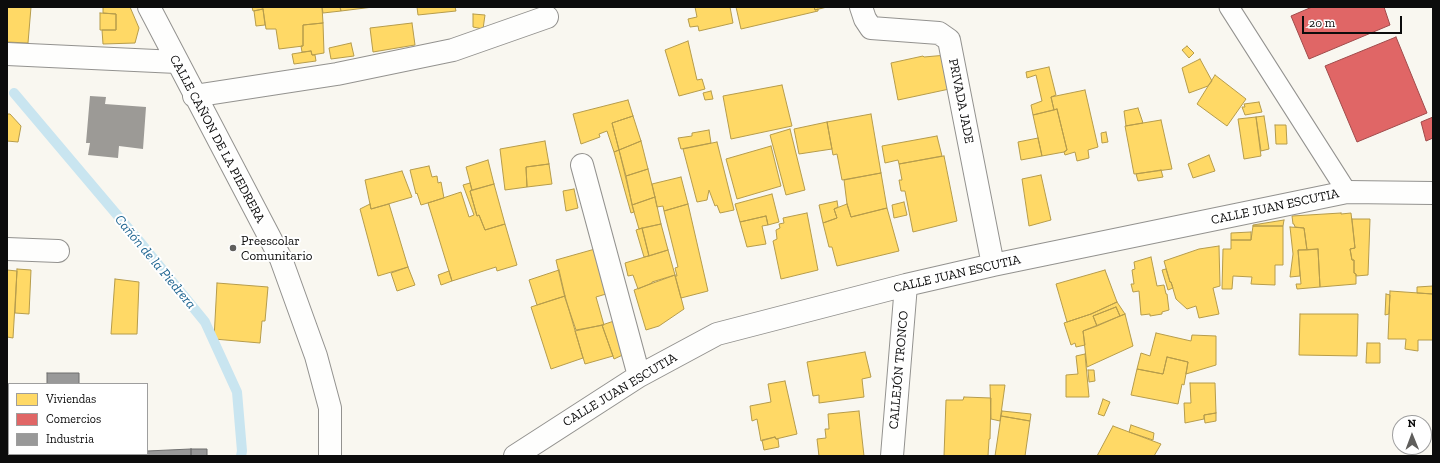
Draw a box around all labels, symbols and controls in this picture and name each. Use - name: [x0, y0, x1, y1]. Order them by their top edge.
- scale bar: [1304, 8, 1404, 34]
- text: 20 m: [1309, 16, 1335, 30]
- street label: CALLE CAÑON DE LA PIEDRERA: [166, 52, 268, 226]
- street label: PRIVADA JADE: [945, 57, 977, 145]
- street label: CALLE JUAN ESCUTIA: [1210, 186, 1340, 228]
- water label: Cañón de la Piedrera: [111, 212, 199, 312]
- place label: Preescolar Comunitario: [241, 233, 313, 264]
- marker: Preescolar Comunitario: [228, 243, 238, 253]
- street label: CALLE JUAN ESCUTIA: [892, 252, 1022, 296]
- street label: CALLEJÓN TRONCO: [886, 310, 912, 430]
- street label: CALLE JUAN ESCUTIA: [560, 350, 680, 430]
- legend: [8, 383, 148, 455]
- text: Viviendas: [46, 392, 96, 406]
- text: Comercios: [46, 412, 101, 426]
- north arrow: [1392, 415, 1432, 455]
- text: N: [1407, 417, 1416, 430]
- text: Industria: [46, 432, 94, 446]

